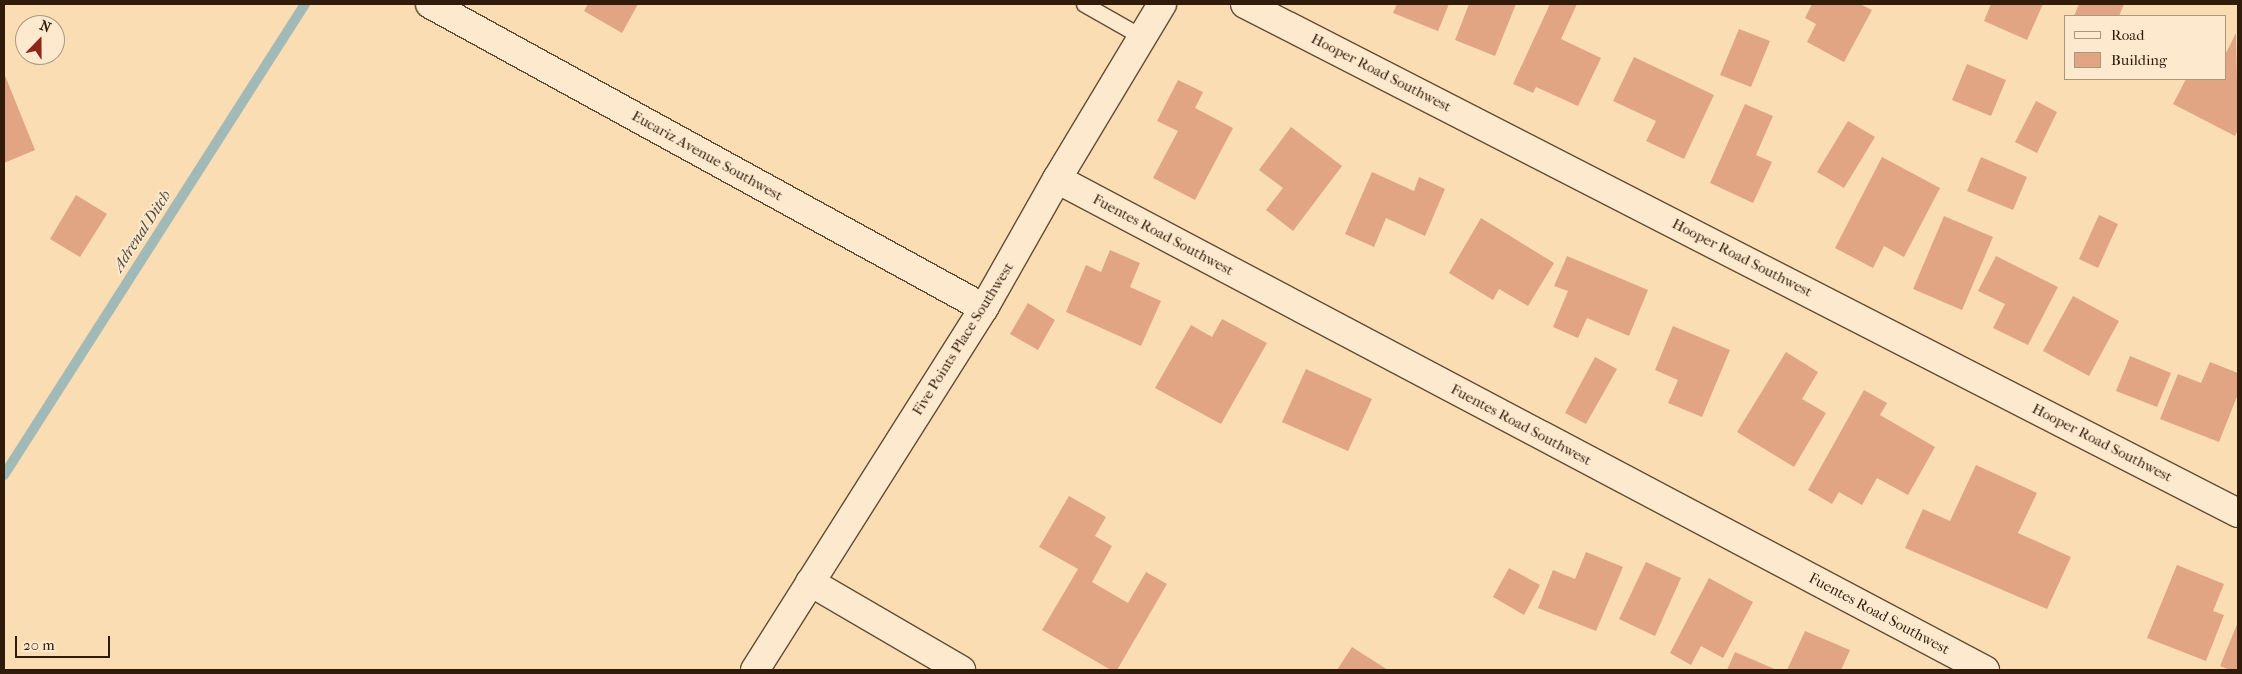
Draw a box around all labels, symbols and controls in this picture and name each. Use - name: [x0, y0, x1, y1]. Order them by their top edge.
- north arrow: [15, 15, 65, 65]
- legend: [2064, 15, 2227, 80]
- text: N: [37, 17, 54, 36]
- text: Road: [2111, 26, 2144, 44]
- street label: Hooper Road Southwest: [1308, 30, 1454, 116]
- text: Building: [2111, 51, 2167, 69]
- street label: Eucariz Avenue Southwest: [628, 107, 786, 205]
- water label: Adrenal Ditch: [109, 187, 175, 275]
- street label: Fuentes Road Southwest: [1089, 190, 1237, 280]
- street label: Hooper Road Southwest: [1669, 215, 1815, 301]
- street label: Five Points Place Southwest: [908, 259, 1018, 419]
- street label: Fuentes Road Southwest: [1447, 380, 1595, 470]
- street label: Hooper Road Southwest: [2029, 400, 2175, 486]
- street label: Fuentes Road Southwest: [1805, 569, 1953, 659]
- scale bar: [18, 626, 112, 658]
- text: 20 m: [23, 636, 55, 654]

